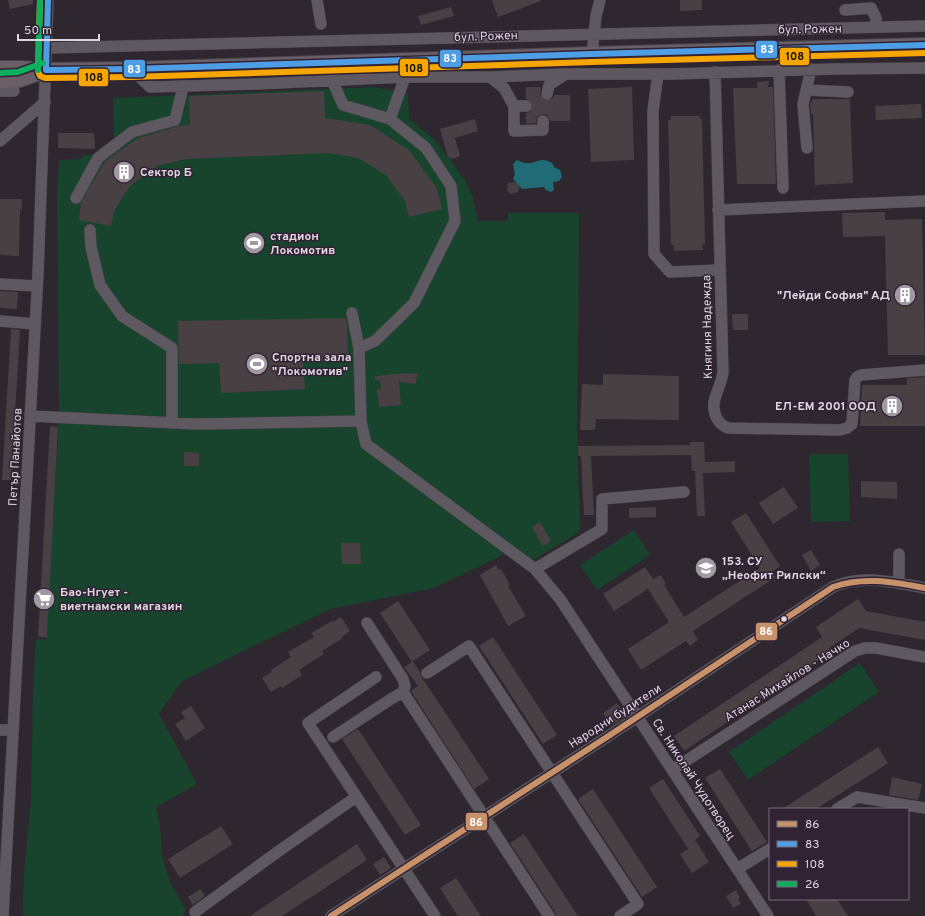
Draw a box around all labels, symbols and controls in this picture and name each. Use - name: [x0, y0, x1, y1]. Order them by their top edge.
- scale bar: [18, 16, 99, 42]
- street label: бул. Рожен: [778, 21, 842, 39]
- text: 50 m: [24, 23, 52, 39]
- street label: бул. Рожен: [454, 28, 518, 46]
- line badge: 83: [755, 40, 778, 59]
- text: 83: [760, 43, 774, 57]
- line badge: 108: [779, 47, 810, 66]
- line badge: 83: [439, 49, 462, 68]
- text: 108: [786, 50, 804, 64]
- text: 83: [443, 52, 457, 66]
- line badge: 108: [399, 58, 429, 77]
- line badge: 83: [123, 59, 146, 78]
- text: 108: [405, 62, 423, 76]
- text: 83: [127, 63, 141, 77]
- line badge: 108: [78, 68, 109, 87]
- text: 108: [85, 71, 103, 85]
- building icon: Сектор Б: [111, 159, 137, 185]
- place label: Сектор Б: [140, 165, 192, 181]
- place label: стадион Локомотив: [270, 229, 335, 259]
- sports icon: стадион Локомотив: [241, 230, 267, 256]
- street label: Княгиня Надежда: [699, 275, 717, 379]
- building icon: "Лейди София" АД: [892, 282, 918, 308]
- place label: "Лейди София" АД: [777, 288, 890, 304]
- place label: Спортна зала "Локомотив": [272, 350, 351, 380]
- sports icon: Спортна зала "Локомотив": [244, 351, 270, 377]
- building icon: ЕЛ-ЕМ 2001 ООД: [879, 393, 905, 419]
- place label: ЕЛ-ЕМ 2001 ООД: [775, 399, 876, 415]
- street label: Петър Панайотов: [5, 408, 27, 507]
- place label: 153. СУ „Неофит Рилски“: [722, 554, 826, 584]
- school or university icon: 153. СУ „Неофит Рилски“: [693, 555, 719, 581]
- place label: Бао-Нгует - виетнамски магазин: [60, 585, 182, 615]
- supermarket icon: Бао-Нгует - виетнамски магазин: [31, 586, 57, 612]
- unlabelled marker: [779, 614, 789, 624]
- line badge: 86: [755, 622, 778, 641]
- text: 86: [759, 625, 773, 639]
- street label: Атанас Михайлов - Начко: [722, 635, 853, 726]
- street label: Народни будители: [566, 681, 665, 753]
- street label: Св. Николай Чудотворец: [648, 716, 738, 843]
- legend: [769, 808, 909, 900]
- line badge: 86: [465, 812, 488, 831]
- text: 86: [469, 816, 483, 830]
- text: 86: [805, 817, 820, 833]
- text: 83: [805, 837, 820, 853]
- text: 108: [805, 857, 825, 873]
- text: 26: [805, 877, 820, 893]

